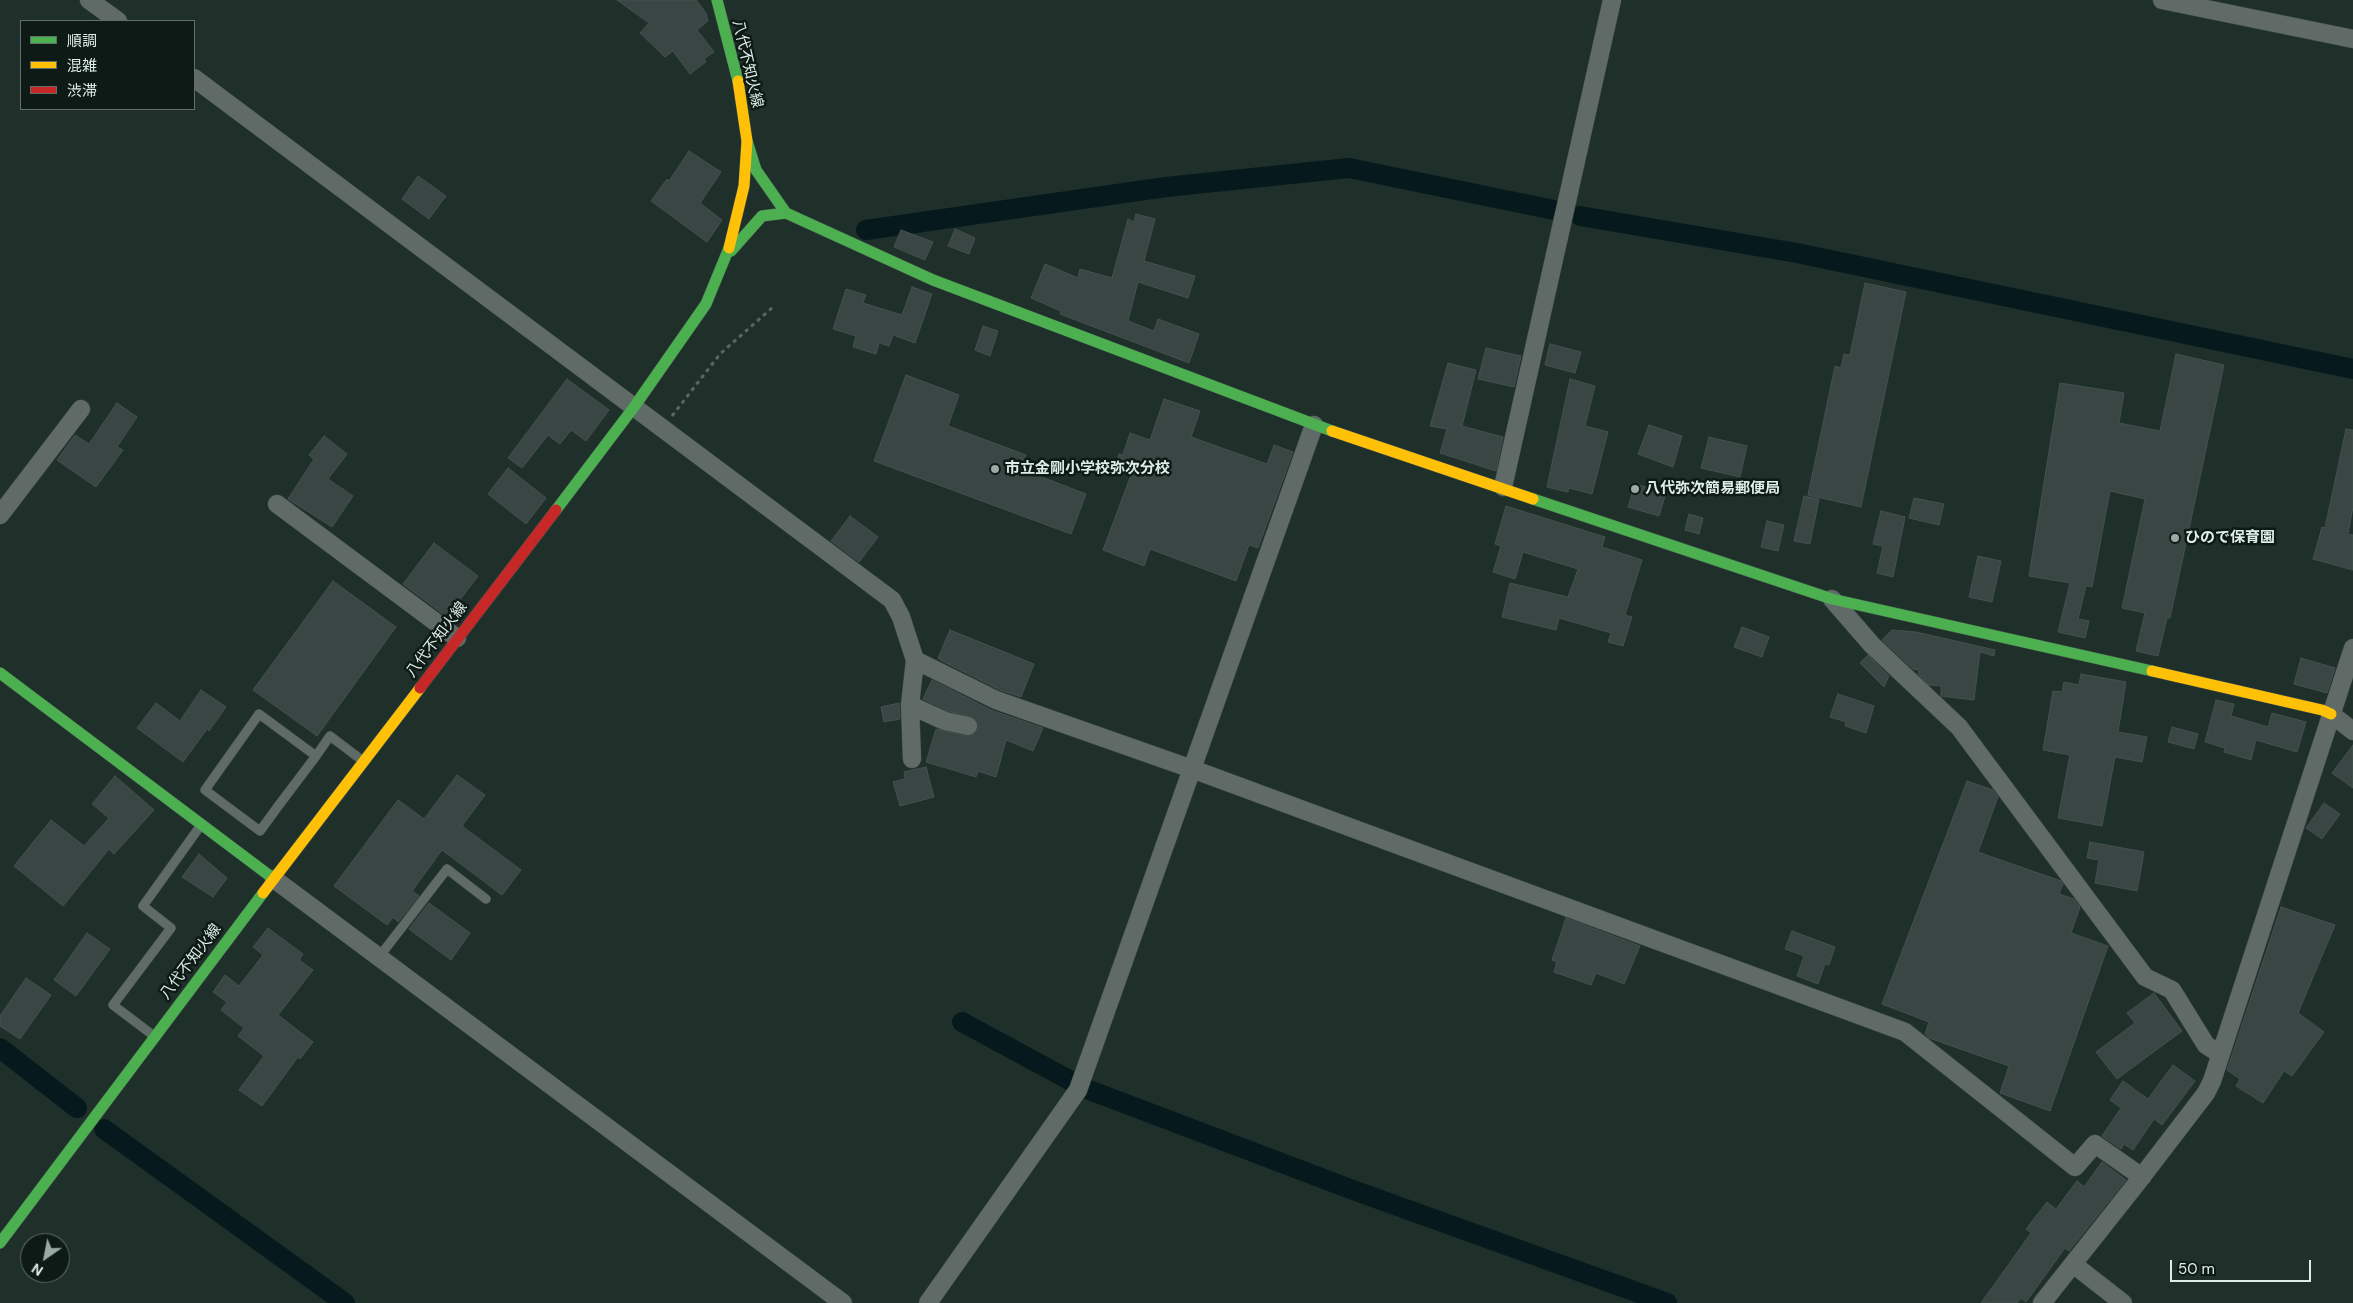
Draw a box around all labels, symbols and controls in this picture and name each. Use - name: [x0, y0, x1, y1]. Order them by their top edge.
- street label: 八代不知火線: [728, 18, 766, 110]
- legend: [20, 20, 195, 110]
- text: 順調: [67, 31, 97, 51]
- text: 混雑: [67, 56, 97, 76]
- text: 渋滞: [67, 81, 97, 101]
- place label: 市立金剛小学校弥次分校: [1005, 460, 1170, 478]
- marker: 市立金剛小学校弥次分校: [989, 463, 1001, 475]
- place label: 八代弥次簡易郵便局: [1645, 480, 1780, 498]
- marker: 八代弥次簡易郵便局: [1629, 483, 1641, 495]
- place label: ひので保育園: [2185, 529, 2275, 547]
- marker: ひので保育園: [2169, 532, 2181, 544]
- street label: 八代不知火線: [403, 599, 471, 681]
- street label: 八代不知火線: [157, 921, 225, 1003]
- north arrow: [20, 1233, 70, 1283]
- scale bar: [2173, 1250, 2314, 1282]
- text: N: [28, 1259, 47, 1280]
- text: 50 m: [2178, 1259, 2215, 1279]

